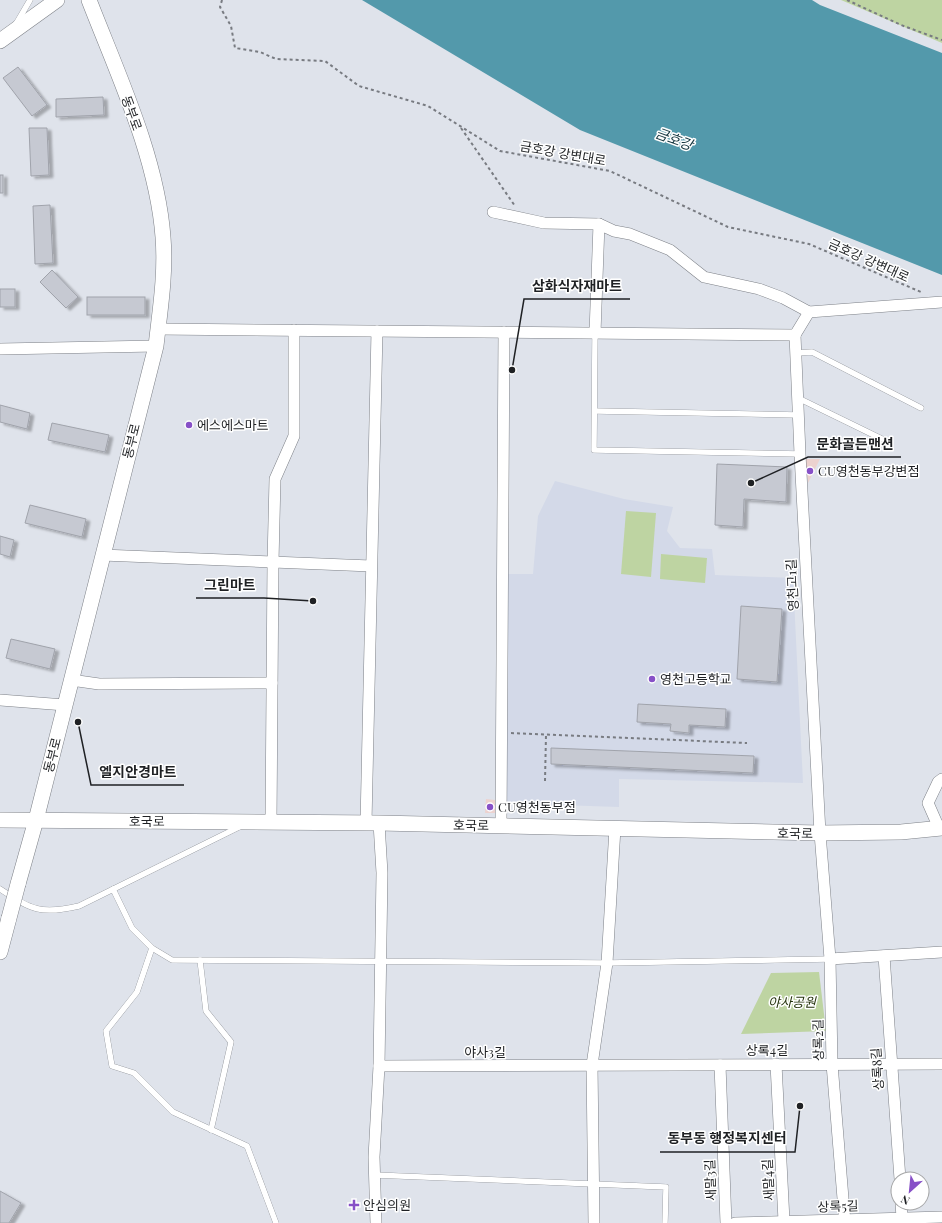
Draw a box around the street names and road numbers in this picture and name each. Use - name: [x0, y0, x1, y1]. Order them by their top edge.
- street label: 동부로: [118, 93, 147, 133]
- street label: 금호강 강변대로: [519, 137, 607, 168]
- street label: 금호강 강변대로: [826, 234, 912, 285]
- street label: 동부로: [118, 421, 143, 460]
- street label: 영천고1길: [782, 558, 801, 612]
- street label: 동부로: [39, 735, 64, 774]
- street label: 호국로: [129, 812, 165, 829]
- street label: 호국로: [453, 816, 489, 833]
- street label: 호국로: [777, 824, 813, 841]
- street label: 상록2길: [809, 1019, 826, 1061]
- street label: 상록4길: [746, 1041, 788, 1058]
- street label: 야사3길: [464, 1043, 506, 1060]
- street label: 상록8길: [867, 1047, 886, 1091]
- street label: 새말4길: [758, 1158, 777, 1202]
- street label: 새말3길: [700, 1159, 719, 1201]
- street label: 상록5길: [817, 1196, 859, 1215]

